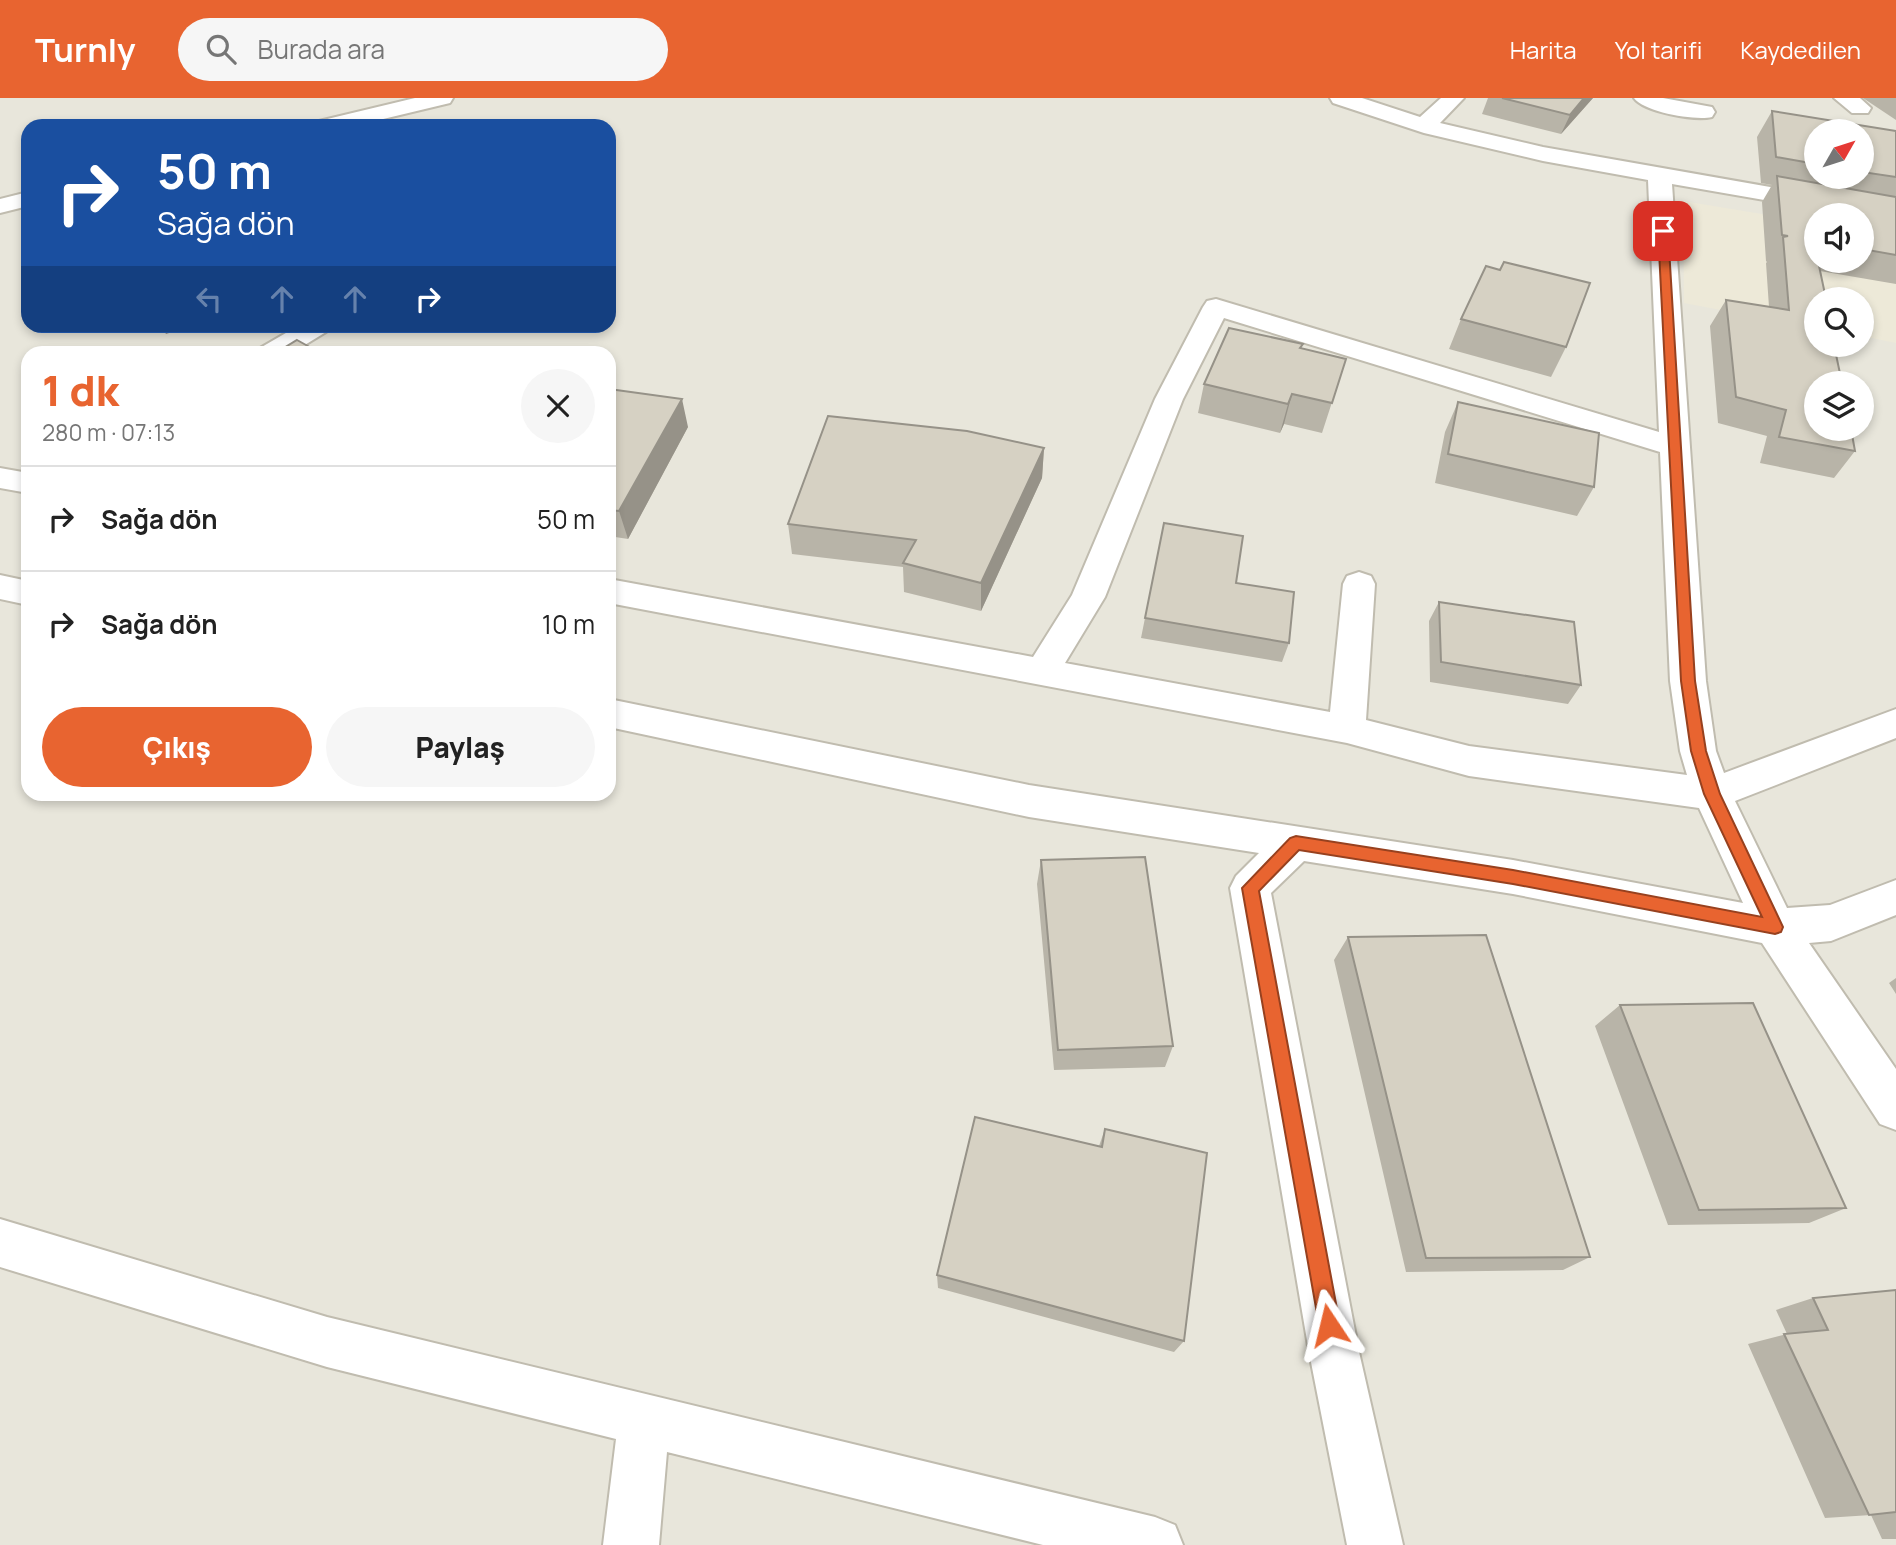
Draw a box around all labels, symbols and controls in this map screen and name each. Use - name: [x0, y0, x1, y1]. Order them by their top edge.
- search box: [178, 18, 668, 81]
- text: Turnly: [35, 27, 136, 72]
- icon: search: [202, 30, 240, 68]
- text: Burada ara: [258, 31, 385, 67]
- text: Harita: [1510, 33, 1577, 66]
- text: Yol tarifi: [1615, 33, 1702, 66]
- text: Kaydedilen: [1740, 33, 1861, 66]
- north arrow: [1804, 119, 1874, 189]
- map controls: [1804, 119, 1874, 441]
- text: 50 m: [157, 137, 272, 204]
- icon: right: [42, 147, 133, 238]
- text: Sağa dön: [157, 201, 295, 245]
- pin: [1633, 201, 1693, 261]
- button: sound: [1804, 203, 1874, 273]
- icon: arrive: [1644, 212, 1682, 250]
- icon: left: [190, 280, 228, 318]
- icon: ahead: [263, 280, 301, 318]
- icon: ahead: [336, 280, 374, 318]
- icon: right: [409, 280, 447, 318]
- button: search: [1804, 287, 1874, 357]
- text: 1 dk: [42, 361, 119, 419]
- button: close: [521, 369, 595, 443]
- button: layers: [1804, 371, 1874, 441]
- text: 280 m · 07:13: [42, 416, 175, 448]
- icon: right: [42, 500, 80, 538]
- text: Sağa dön: [101, 501, 218, 537]
- text: 50 m: [537, 501, 595, 537]
- icon: right: [42, 605, 80, 643]
- text: Sağa dön: [101, 606, 218, 642]
- text: 10 m: [542, 606, 595, 642]
- button: Çıkış: [42, 707, 312, 787]
- button: Paylaş: [326, 707, 595, 787]
- position arrow: [1292, 1288, 1366, 1362]

